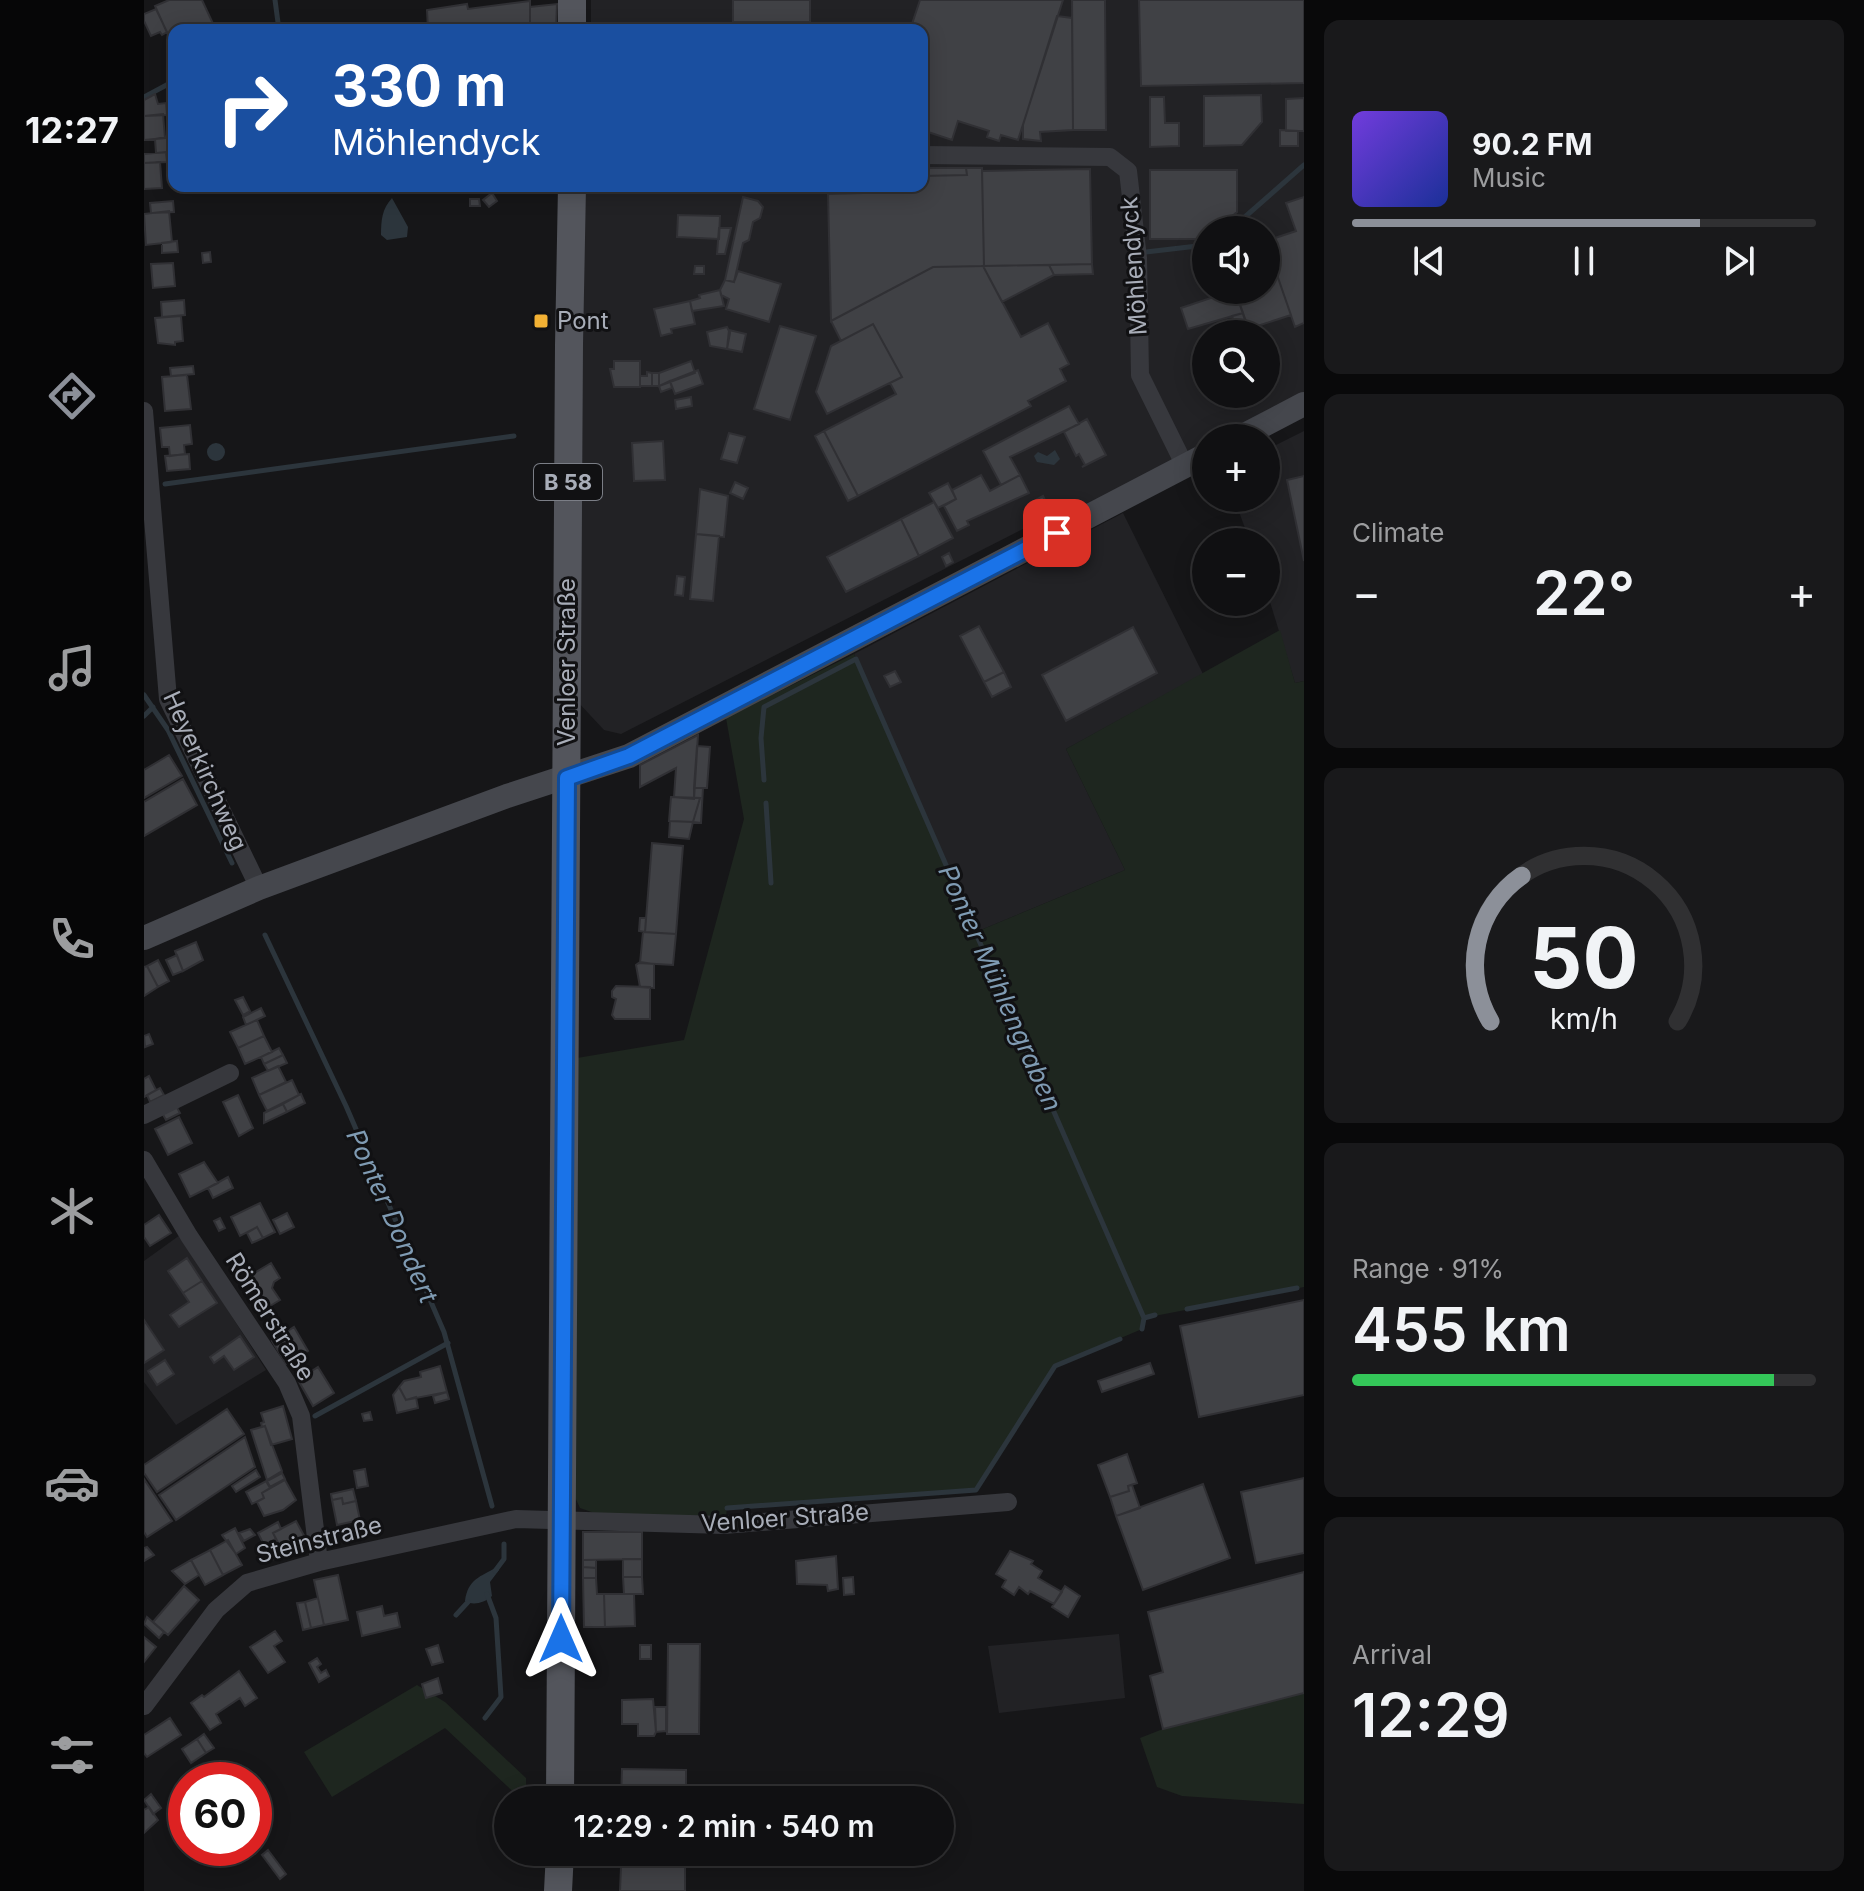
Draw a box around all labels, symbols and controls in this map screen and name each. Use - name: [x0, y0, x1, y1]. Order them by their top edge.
- text: 330 m: [332, 52, 506, 120]
- icon: right: [200, 56, 304, 160]
- text: 12:27: [25, 108, 119, 152]
- text: Möhlendyck: [332, 120, 540, 164]
- text: 90.2 FM: [1472, 126, 1592, 162]
- text: Music: [1472, 162, 1546, 193]
- street label: Möhlendyck: [1114, 196, 1153, 336]
- map controls: [1192, 216, 1280, 616]
- button: sound: [1192, 216, 1280, 304]
- icon: previous: [1407, 239, 1451, 283]
- icon: pause: [1562, 239, 1606, 283]
- icon: next: [1717, 239, 1761, 283]
- place label: Pont: [557, 306, 609, 335]
- marker: Pont: [532, 312, 550, 330]
- button: search: [1192, 320, 1280, 408]
- icon: directions: [44, 368, 100, 424]
- button: +: [1192, 424, 1280, 512]
- road number: B 58: [534, 464, 602, 500]
- pin: [1023, 499, 1091, 567]
- icon: arrive: [1035, 511, 1079, 555]
- text: Climate: [1352, 517, 1444, 548]
- button: −: [1192, 528, 1280, 616]
- text: 22°: [1533, 557, 1635, 629]
- text: −: [1352, 566, 1381, 620]
- text: +: [1787, 566, 1816, 620]
- street label: Venloer Straße: [552, 578, 581, 746]
- icon: music: [44, 640, 100, 696]
- street label: Heyerkirchweg: [157, 687, 254, 855]
- water label: Ponter Mühlengraben: [932, 860, 1069, 1116]
- text: 50: [1529, 906, 1639, 1007]
- icon: phone: [44, 911, 100, 967]
- text: km/h: [1550, 1001, 1618, 1036]
- water label: Ponter Dondert: [340, 1124, 445, 1308]
- icon: climate: [44, 1183, 100, 1239]
- street label: Römerstraße: [220, 1247, 321, 1386]
- text: Range · 91%: [1352, 1253, 1504, 1284]
- text: 455 km: [1352, 1293, 1571, 1365]
- icon: car: [44, 1455, 100, 1511]
- street label: Venloer Straße: [700, 1497, 870, 1538]
- street label: Steinstraße: [253, 1510, 385, 1569]
- position arrow: [519, 1597, 603, 1681]
- text: Arrival: [1352, 1639, 1432, 1670]
- text: 12:29: [1352, 1679, 1510, 1751]
- icon: filters: [44, 1727, 100, 1783]
- speed limit sign: 60: [168, 1762, 272, 1866]
- text: 12:29 · 2 min · 540 m: [574, 1808, 874, 1844]

